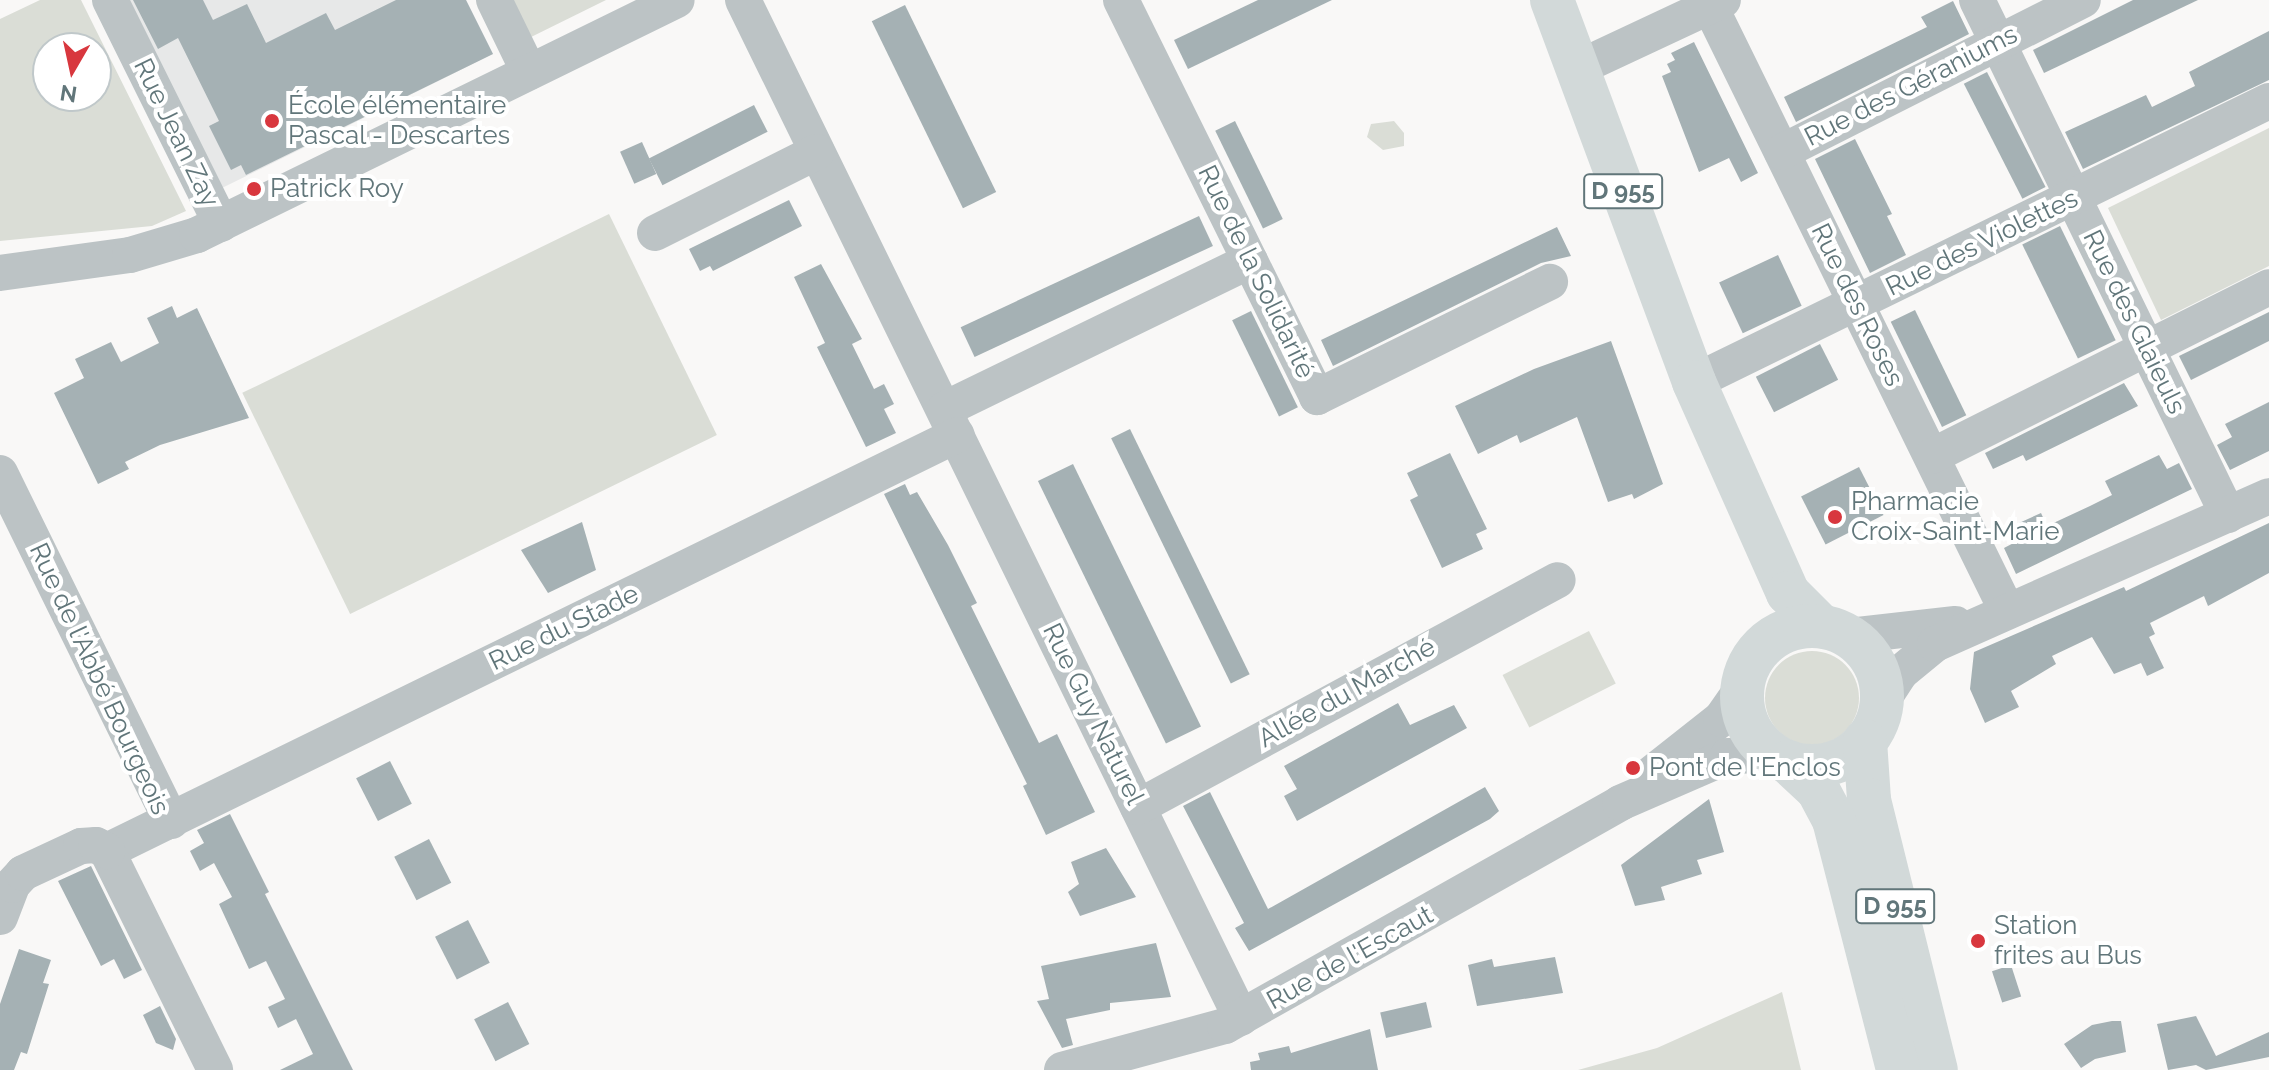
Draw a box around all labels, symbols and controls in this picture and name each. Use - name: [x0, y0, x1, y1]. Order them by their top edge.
- street label: Rue des Géraniums: [1799, 19, 2023, 153]
- north arrow: [32, 32, 112, 112]
- street label: Rue Jean Zay: [127, 53, 225, 213]
- text: N: [58, 80, 79, 108]
- place label: École élémentaire Pascal - Descartes: [288, 90, 511, 152]
- marker: École élémentaire Pascal - Descartes: [263, 112, 281, 130]
- street label: Rue de la Solidarité: [1191, 160, 1321, 384]
- road number: D 955: [1583, 171, 1663, 211]
- place label: Patrick Roy: [270, 173, 404, 205]
- marker: Patrick Roy: [245, 180, 263, 198]
- street label: Rue des Violettes: [1880, 183, 2084, 303]
- street label: Rue des Roses: [1804, 219, 1910, 391]
- street label: Rue des Glaieuls: [2076, 225, 2192, 419]
- place label: Pharmacie Croix-Saint-Marie: [1851, 486, 2059, 548]
- marker: Pharmacie Croix-Saint-Marie: [1826, 508, 1844, 526]
- street label: Rue de l'Abbé Bourgeois: [22, 538, 176, 820]
- street label: Rue du Stade: [484, 578, 644, 678]
- street label: Rue Guy Naturel: [1036, 618, 1150, 810]
- street label: Allée du Marché: [1253, 632, 1441, 754]
- place label: Pont de l'Enclos: [1649, 752, 1841, 784]
- marker: Pont de l'Enclos: [1624, 759, 1642, 777]
- road number: D 955: [1855, 886, 1935, 926]
- street label: Rue de l'Escaut: [1262, 900, 1438, 1016]
- place label: Station frites au Bus: [1994, 910, 2142, 972]
- marker: Station frites au Bus: [1969, 932, 1987, 950]

